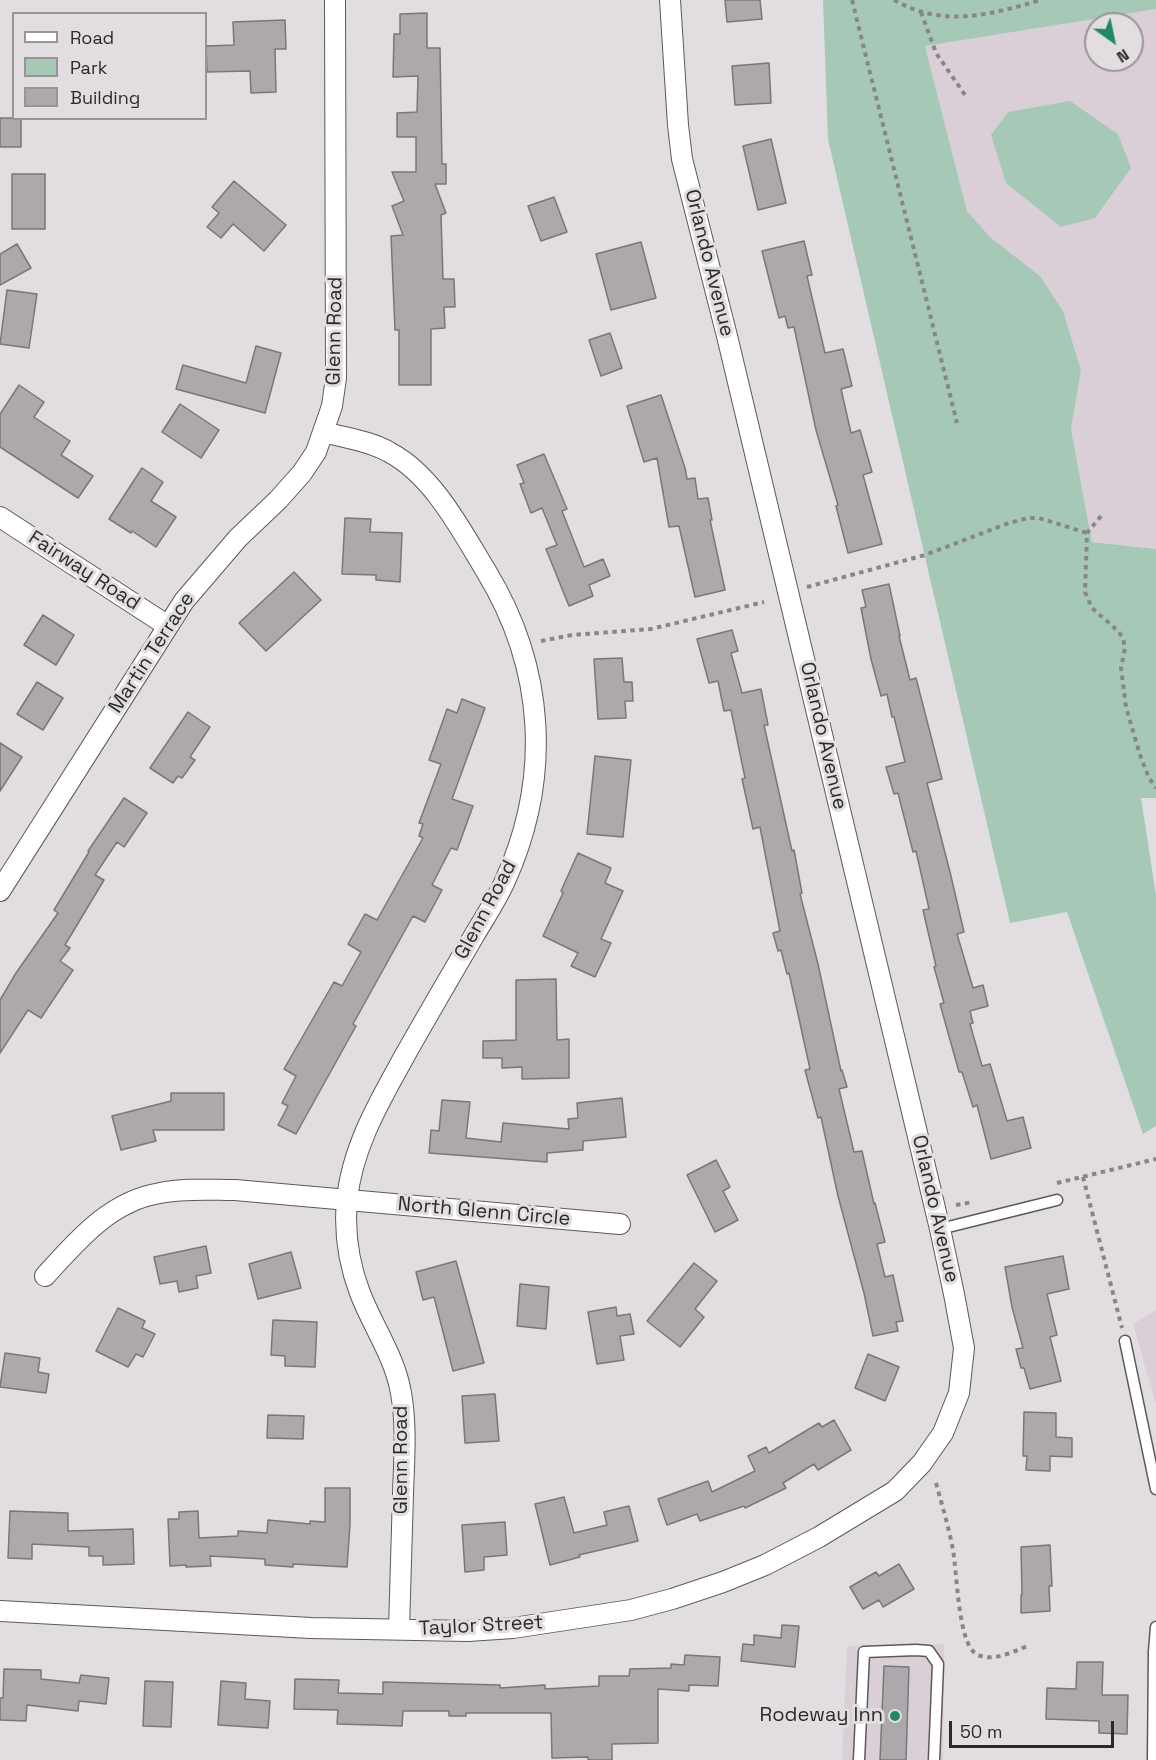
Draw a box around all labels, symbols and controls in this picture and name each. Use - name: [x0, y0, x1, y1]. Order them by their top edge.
- legend: [12, 12, 207, 120]
- north arrow: [1084, 12, 1144, 72]
- text: Road: [70, 26, 114, 49]
- text: N: [1113, 44, 1133, 68]
- text: Park: [70, 56, 107, 79]
- text: Building: [70, 86, 140, 109]
- street label: Orlando Avenue: [679, 187, 739, 339]
- street label: Glenn Road: [322, 276, 348, 386]
- street label: Fairway Road: [24, 526, 144, 616]
- street label: Martin Terrace: [104, 588, 200, 718]
- street label: Orlando Avenue: [794, 660, 852, 812]
- street label: Glenn Road: [450, 856, 522, 964]
- street label: Orlando Avenue: [906, 1133, 964, 1285]
- street label: North Glenn Circle: [397, 1193, 571, 1231]
- street label: Glenn Road: [390, 1406, 414, 1514]
- street label: Taylor Street: [418, 1611, 544, 1641]
- place label: Rodeway Inn: [760, 1704, 883, 1728]
- marker: Rodeway Inn: [888, 1709, 902, 1723]
- scale bar: [952, 1709, 1117, 1747]
- text: 50 m: [960, 1720, 1002, 1743]

